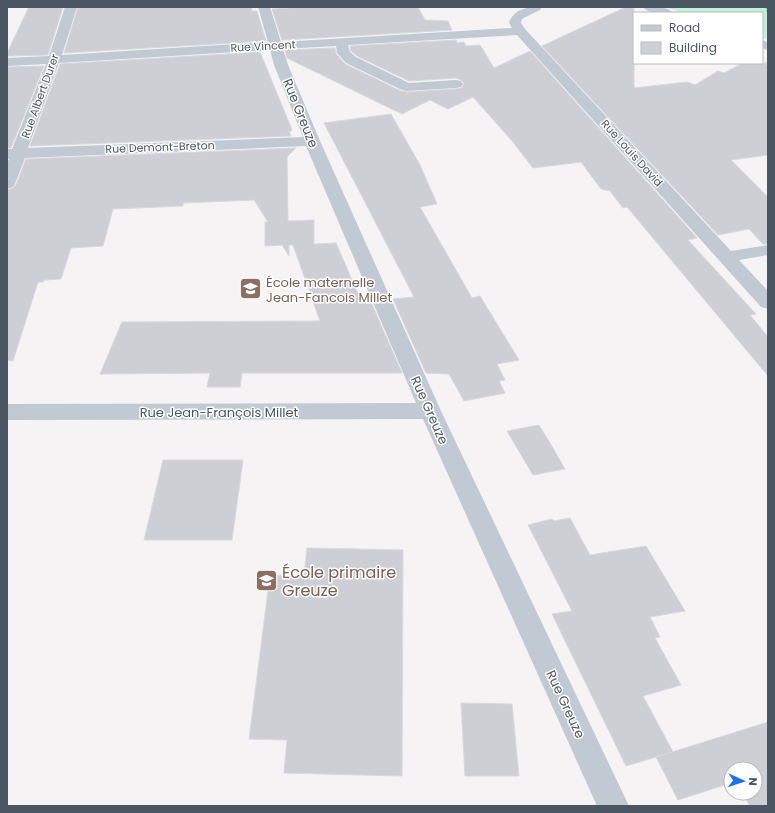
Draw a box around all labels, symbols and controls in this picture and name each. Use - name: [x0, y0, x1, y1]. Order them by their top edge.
- legend: [633, 12, 763, 64]
- text: Road: [669, 19, 700, 36]
- street label: Rue Vincent: [230, 36, 296, 56]
- text: Building: [669, 39, 717, 56]
- street label: Rue Albert Durer: [17, 52, 63, 140]
- street label: Rue Greuze: [278, 76, 323, 151]
- street label: Rue Louis David: [598, 116, 666, 190]
- street label: Rue Demont-Breton: [105, 137, 215, 157]
- place label: École maternelle Jean-Fancois Millet: [266, 273, 392, 307]
- school or university icon: École maternelle Jean-Fancois Millet: [237, 276, 263, 302]
- street label: Rue Greuze: [406, 373, 453, 447]
- street label: Rue Jean-François Millet: [140, 403, 299, 422]
- place label: École primaire Greuze: [282, 561, 396, 602]
- school or university icon: École primaire Greuze: [254, 568, 280, 594]
- street label: Rue Greuze: [541, 667, 590, 741]
- north arrow: [723, 761, 763, 801]
- text: N: [745, 777, 761, 786]

